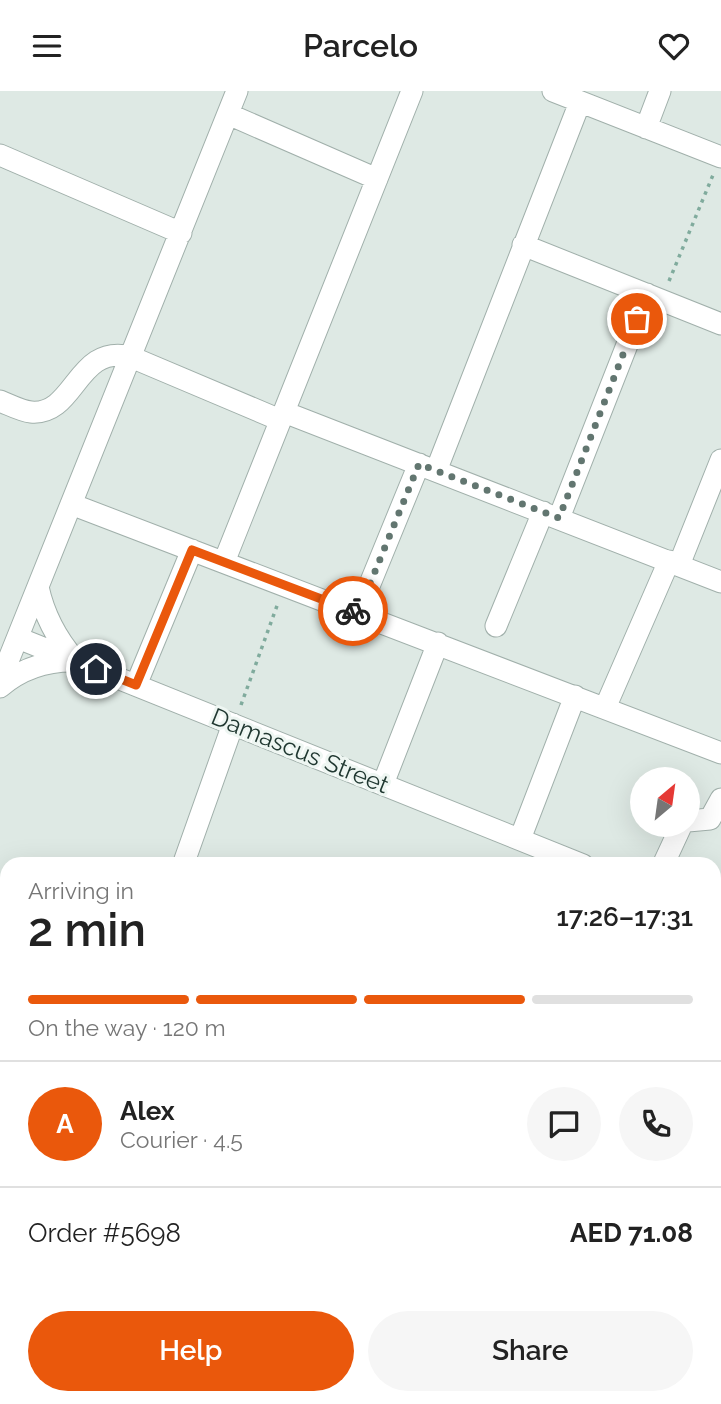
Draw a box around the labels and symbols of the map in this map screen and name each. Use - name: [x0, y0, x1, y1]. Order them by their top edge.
- pin: [607, 289, 667, 349]
- courier: [318, 576, 388, 646]
- pin: [66, 639, 126, 699]
- street label: Damascus Street: [207, 702, 393, 799]
- north arrow: [630, 767, 700, 837]

